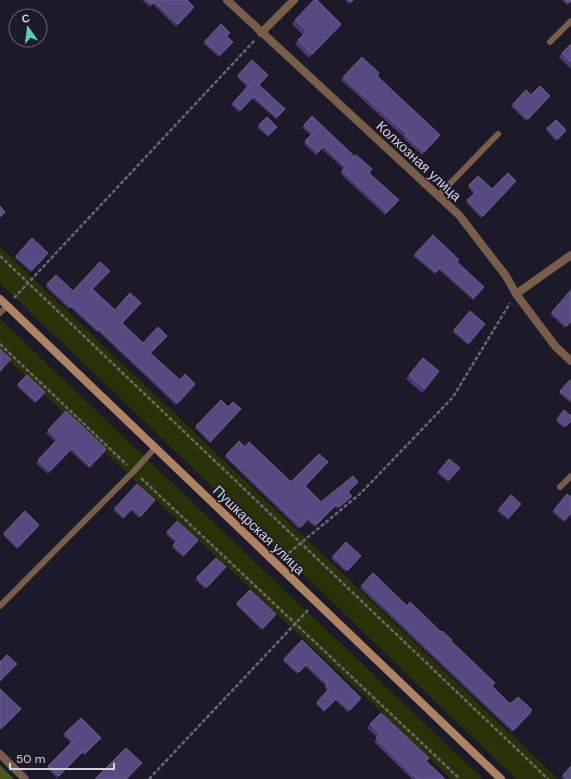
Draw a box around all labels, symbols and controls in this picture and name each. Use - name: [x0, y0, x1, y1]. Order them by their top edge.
- north arrow: [8, 8, 48, 48]
- text: С: [20, 11, 31, 26]
- street label: Колхозная улица: [373, 117, 466, 205]
- street label: Пушкарская улица: [209, 481, 309, 579]
- scale bar: [10, 745, 114, 771]
- text: 50 m: [16, 751, 45, 767]

